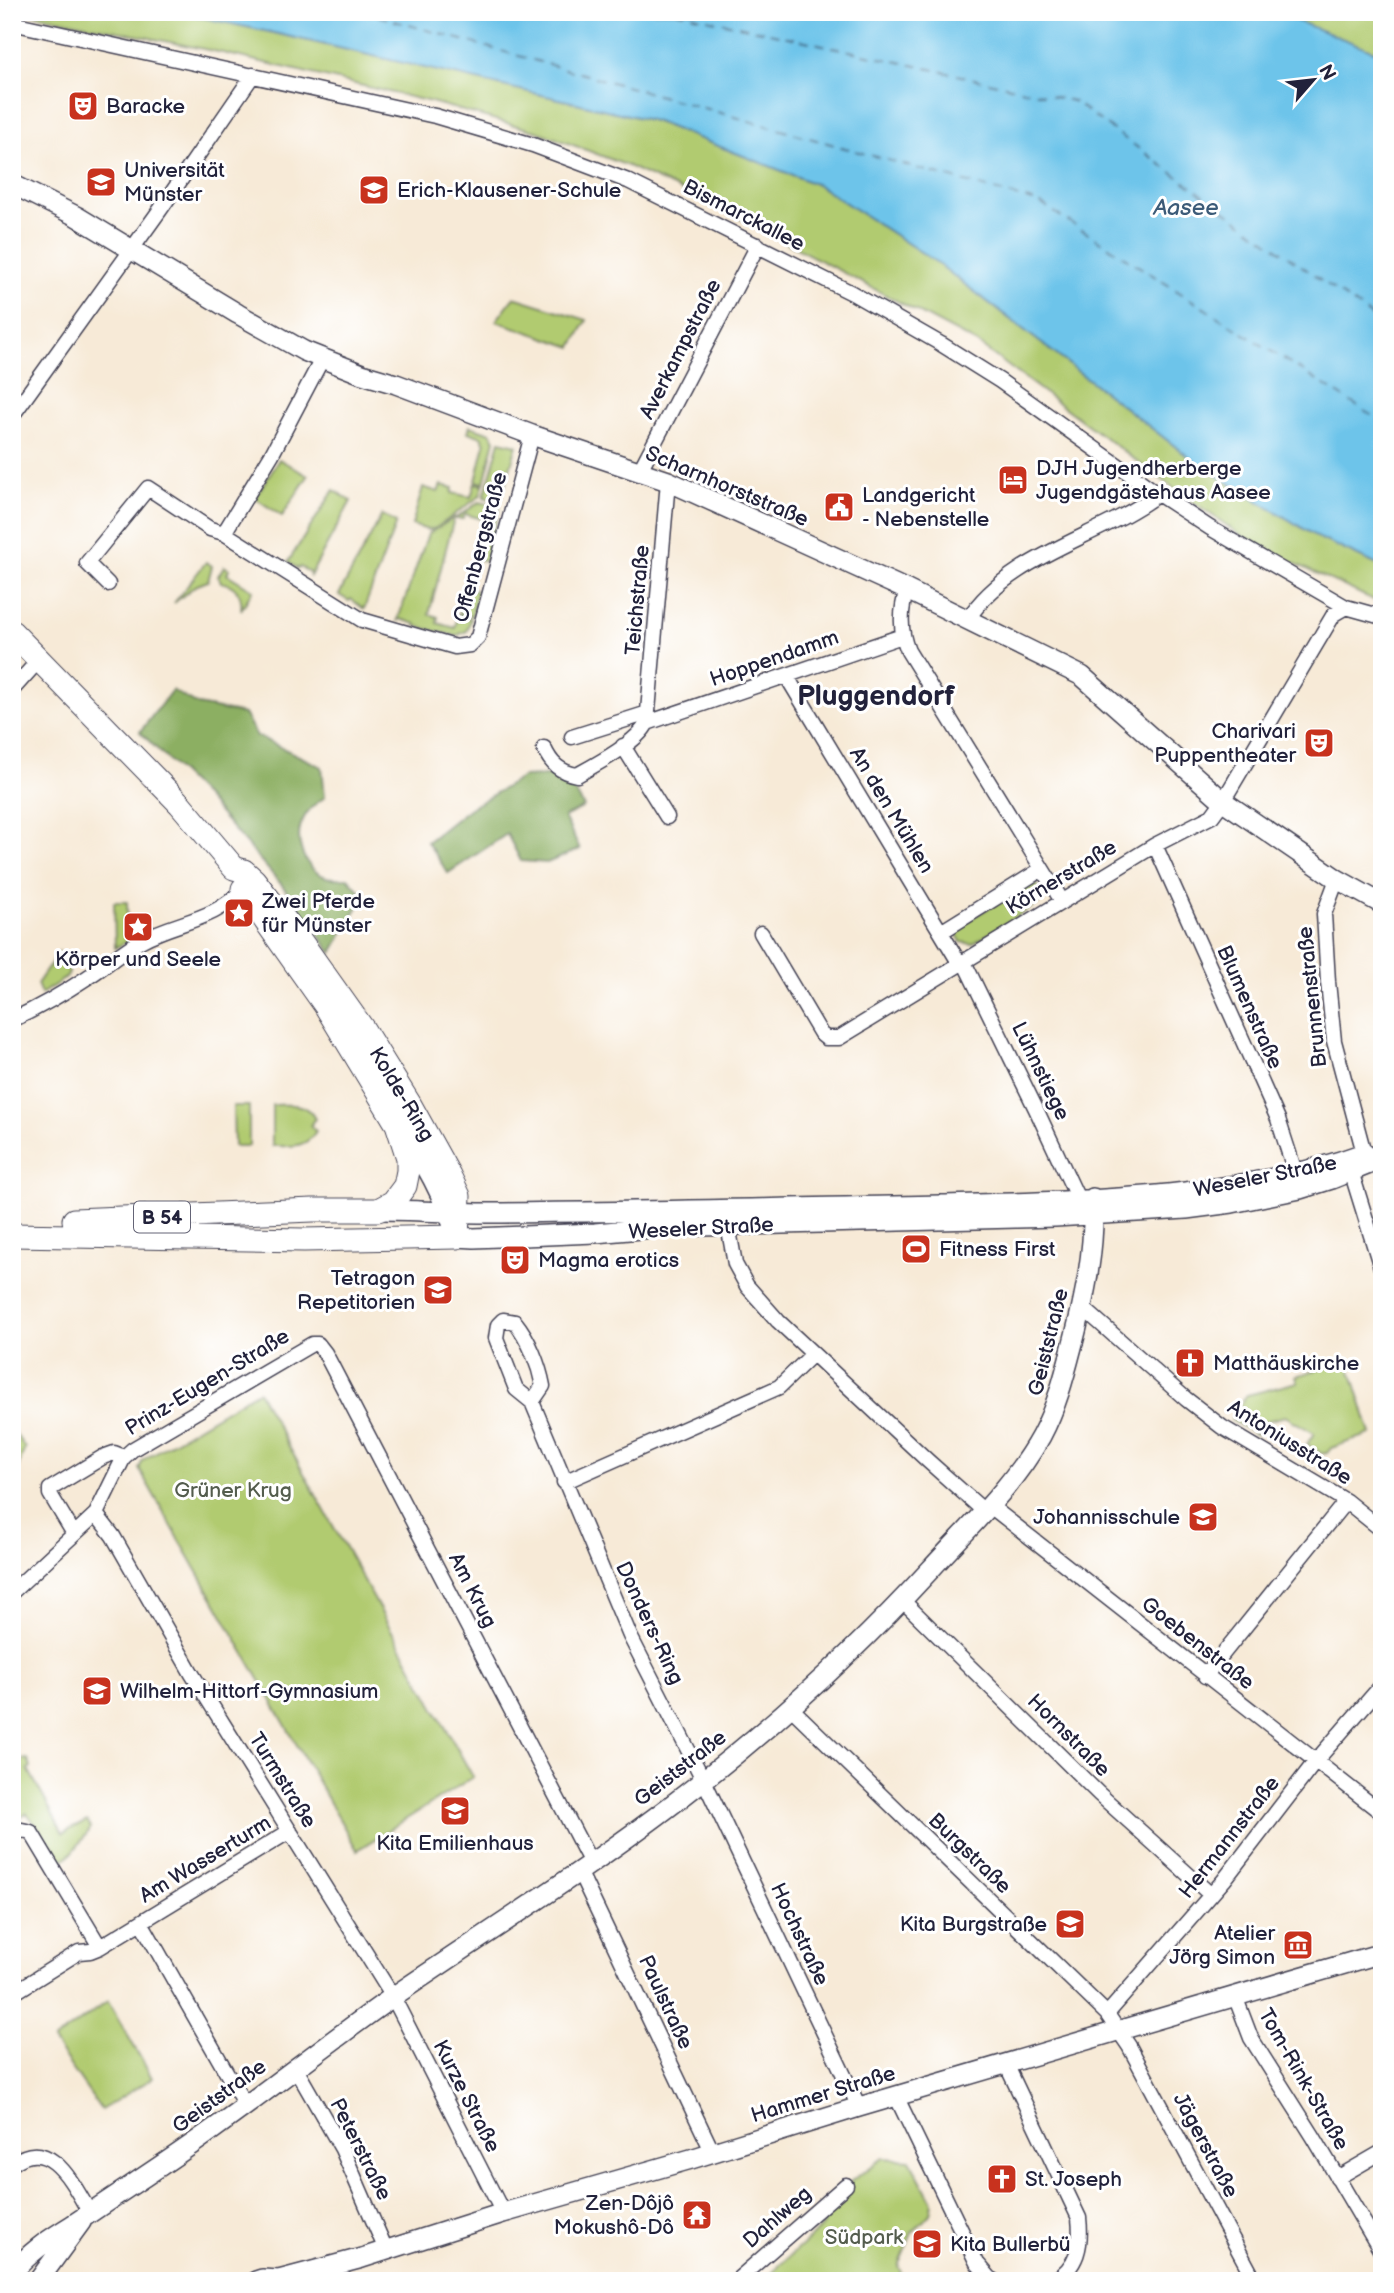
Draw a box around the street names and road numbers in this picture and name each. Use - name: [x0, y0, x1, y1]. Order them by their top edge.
- street label: Bismarckallee: [679, 174, 809, 257]
- street label: Averkampstraße: [634, 275, 726, 423]
- street label: Scharnhorststraße: [642, 441, 812, 532]
- street label: Offenbergstraße: [448, 469, 513, 625]
- street label: Teichstraße: [620, 544, 655, 656]
- street label: Hoppendamm: [706, 625, 842, 692]
- street label: An den Mühlen: [844, 743, 939, 878]
- street label: Körnerstraße: [1001, 835, 1121, 920]
- street label: Brunnenstraße: [1293, 925, 1332, 1069]
- street label: Blumenstraße: [1211, 942, 1288, 1073]
- street label: Lühnstiege: [1006, 1018, 1075, 1124]
- street label: Kolde-Ring: [364, 1042, 440, 1146]
- street label: Weseler Straße: [1191, 1150, 1339, 1203]
- road number: B 54: [134, 1202, 190, 1232]
- street label: Weseler Straße: [628, 1212, 774, 1245]
- street label: Geiststraße: [1023, 1286, 1074, 1398]
- street label: Prinz-Eugen-Straße: [121, 1324, 294, 1441]
- street label: Antoniusstraße: [1223, 1394, 1356, 1490]
- street label: Am Krug: [443, 1549, 502, 1632]
- street label: Donders-Ring: [610, 1558, 689, 1689]
- street label: Goebenstraße: [1136, 1592, 1259, 1695]
- street label: Hornstraße: [1022, 1689, 1115, 1782]
- street label: Geiststraße: [629, 1725, 731, 1812]
- street label: Turmstraße: [243, 1728, 322, 1833]
- street label: Hermannstraße: [1174, 1771, 1285, 1903]
- street label: Burgstraße: [923, 1808, 1016, 1899]
- street label: Am Wasserturm: [135, 1810, 276, 1908]
- street label: Hochstraße: [765, 1879, 834, 1989]
- street label: Paulstraße: [633, 1951, 698, 2053]
- street label: Tom-Rink-Straße: [1253, 2004, 1354, 2155]
- street label: Kurze Straße: [428, 2036, 506, 2157]
- street label: Geiststraße: [168, 2054, 271, 2139]
- street label: Hammer Straße: [748, 2061, 898, 2128]
- street label: Jägerstraße: [1168, 2089, 1244, 2202]
- street label: Peterstraße: [324, 2094, 397, 2204]
- street label: Dahlweg: [738, 2181, 816, 2254]

